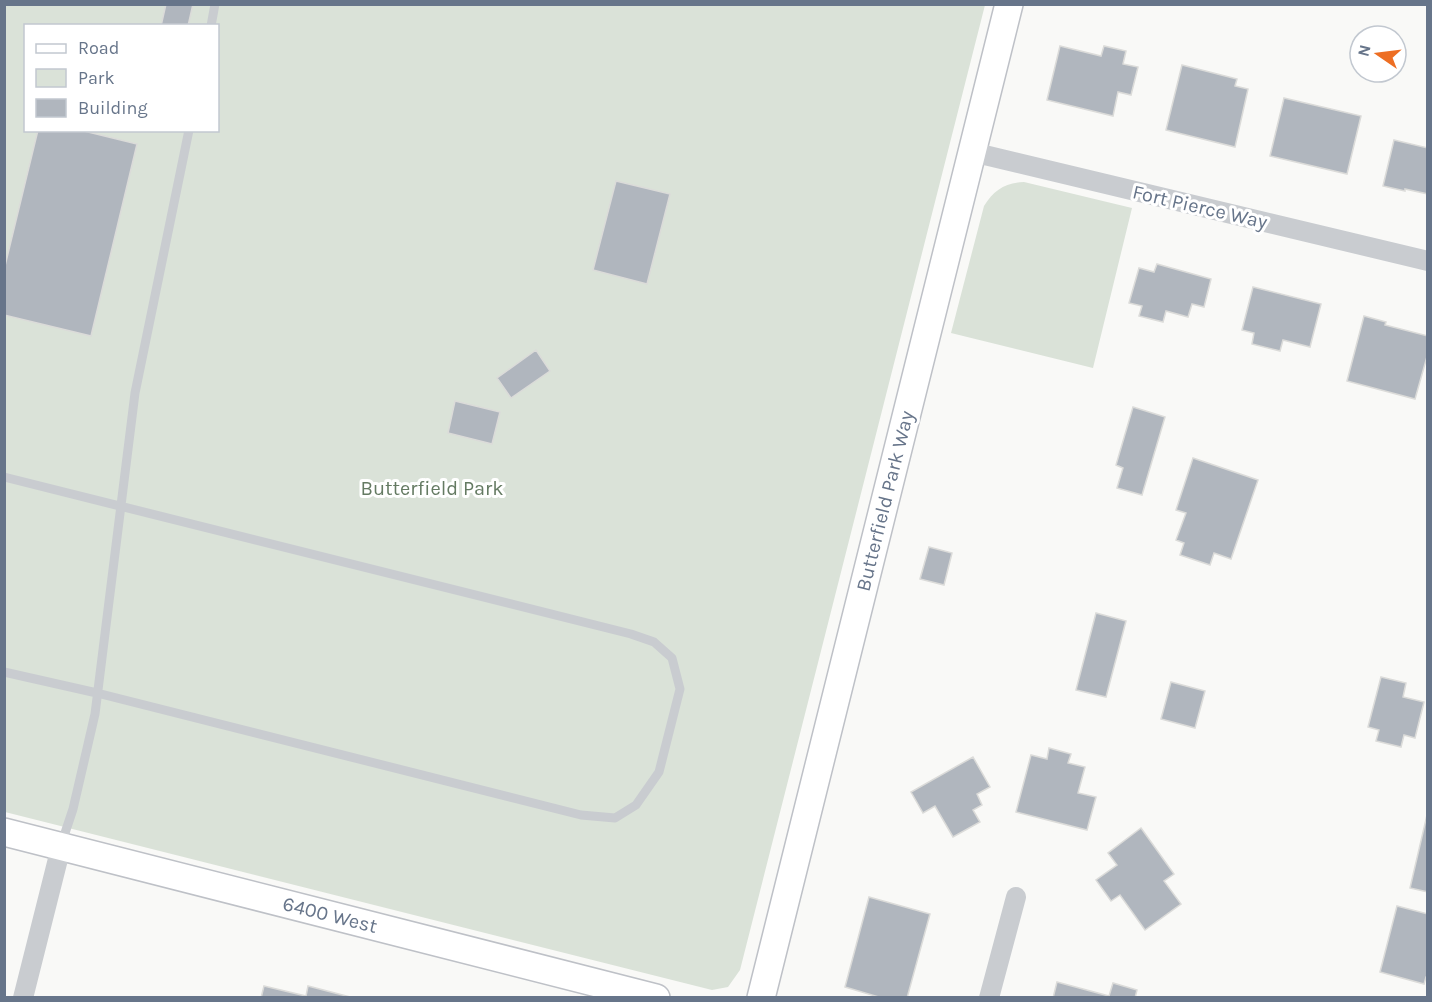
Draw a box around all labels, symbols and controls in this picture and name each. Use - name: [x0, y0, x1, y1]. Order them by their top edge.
- legend: [24, 24, 219, 132]
- north arrow: [1348, 24, 1408, 84]
- text: Road: [78, 37, 119, 59]
- text: N: [1353, 43, 1375, 58]
- text: Park: [78, 67, 115, 89]
- text: Building: [78, 97, 148, 119]
- street label: Fort Pierce Way: [1130, 180, 1270, 234]
- street label: Butterfield Park Way: [851, 408, 919, 594]
- park label: Butterfield Park: [361, 477, 503, 500]
- street label: 6400 West: [280, 892, 380, 938]

